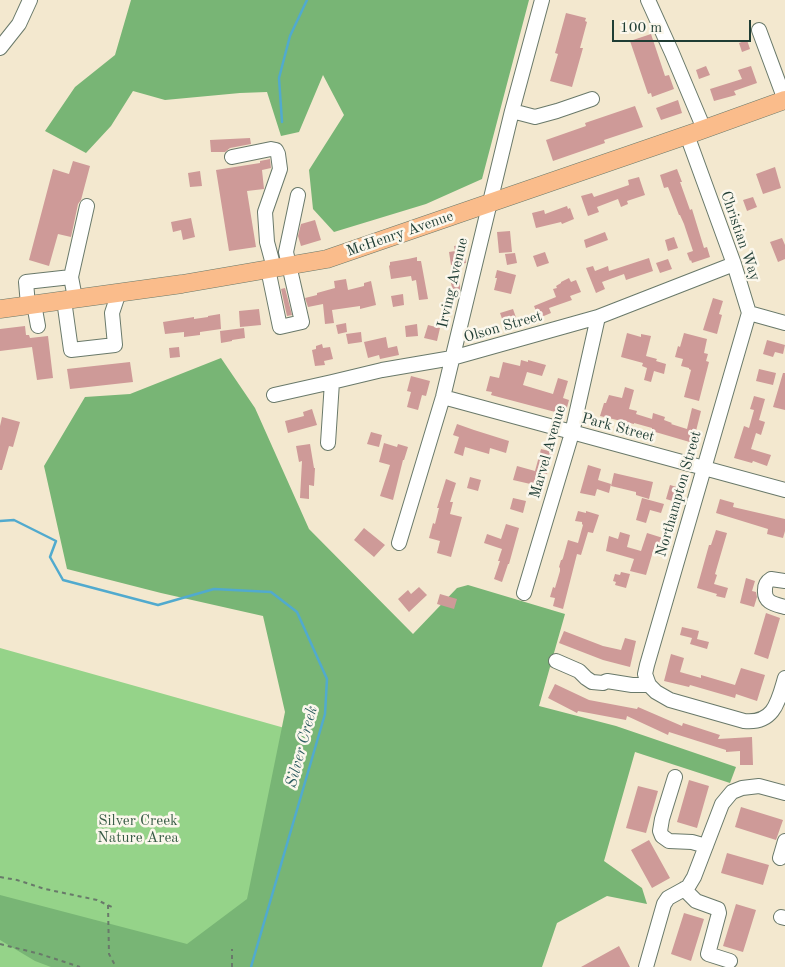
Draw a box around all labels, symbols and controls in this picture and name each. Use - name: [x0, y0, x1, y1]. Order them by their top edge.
- scale bar: [615, 10, 754, 42]
- text: 100 m: [620, 21, 662, 36]
- street label: Christian Way: [716, 189, 764, 283]
- street label: McHenry Avenue: [344, 207, 456, 261]
- street label: Irving Avenue: [434, 236, 472, 330]
- street label: Olson Street: [462, 307, 544, 347]
- street label: Marvel Avenue: [526, 403, 570, 501]
- street label: Park Street: [580, 410, 656, 446]
- street label: Northampton Street: [652, 429, 706, 559]
- water label: Silver Creek: [282, 704, 322, 790]
- park label: Silver Creek Nature Area: [97, 812, 179, 847]

